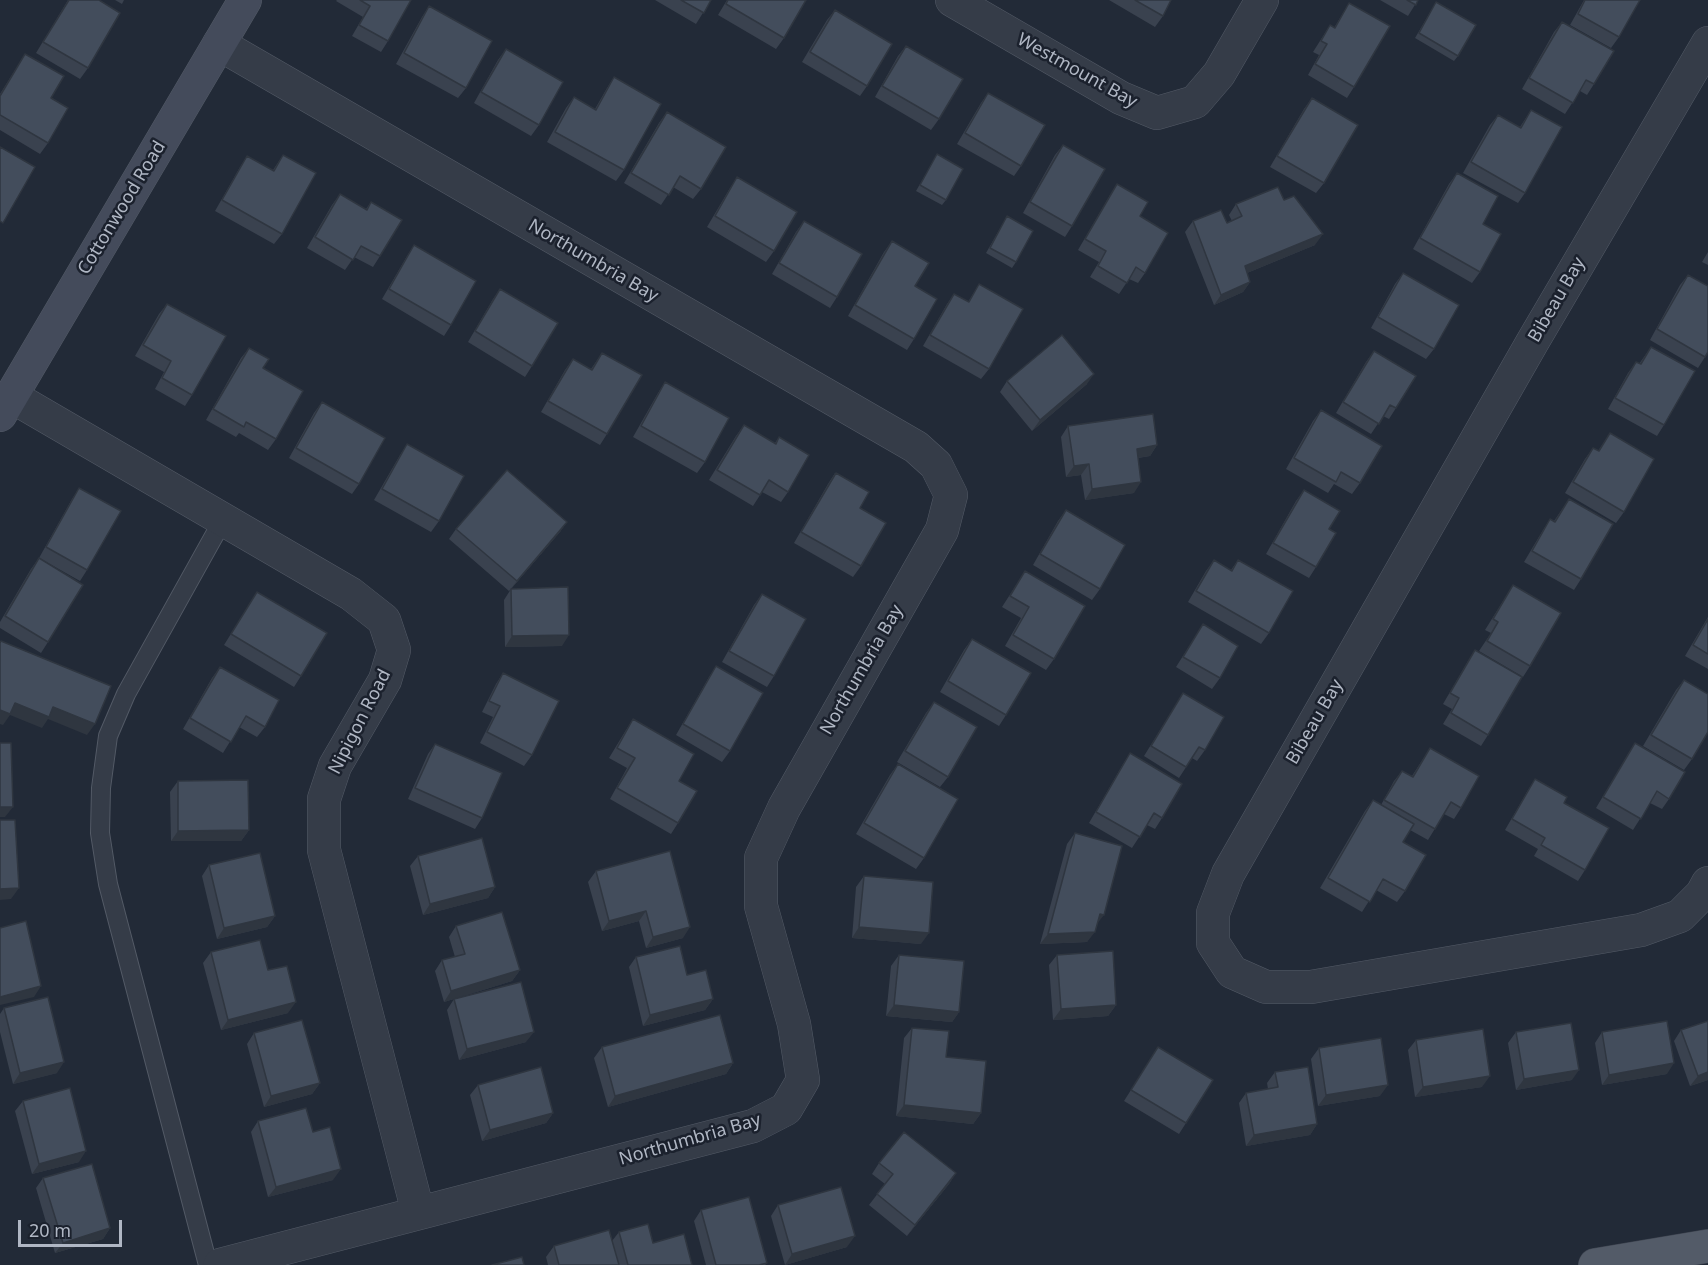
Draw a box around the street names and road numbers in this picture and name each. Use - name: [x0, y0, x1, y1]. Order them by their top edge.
- street label: Westmount Bay: [1013, 29, 1141, 113]
- street label: Cottonwood Road: [74, 137, 170, 279]
- street label: Northumbria Bay: [524, 215, 662, 307]
- street label: Bibeau Bay: [1524, 254, 1590, 346]
- street label: Northumbria Bay: [816, 601, 908, 739]
- street label: Nipigon Road: [324, 666, 396, 778]
- street label: Bibeau Bay: [1282, 676, 1348, 768]
- street label: Northumbria Bay: [617, 1109, 763, 1171]

